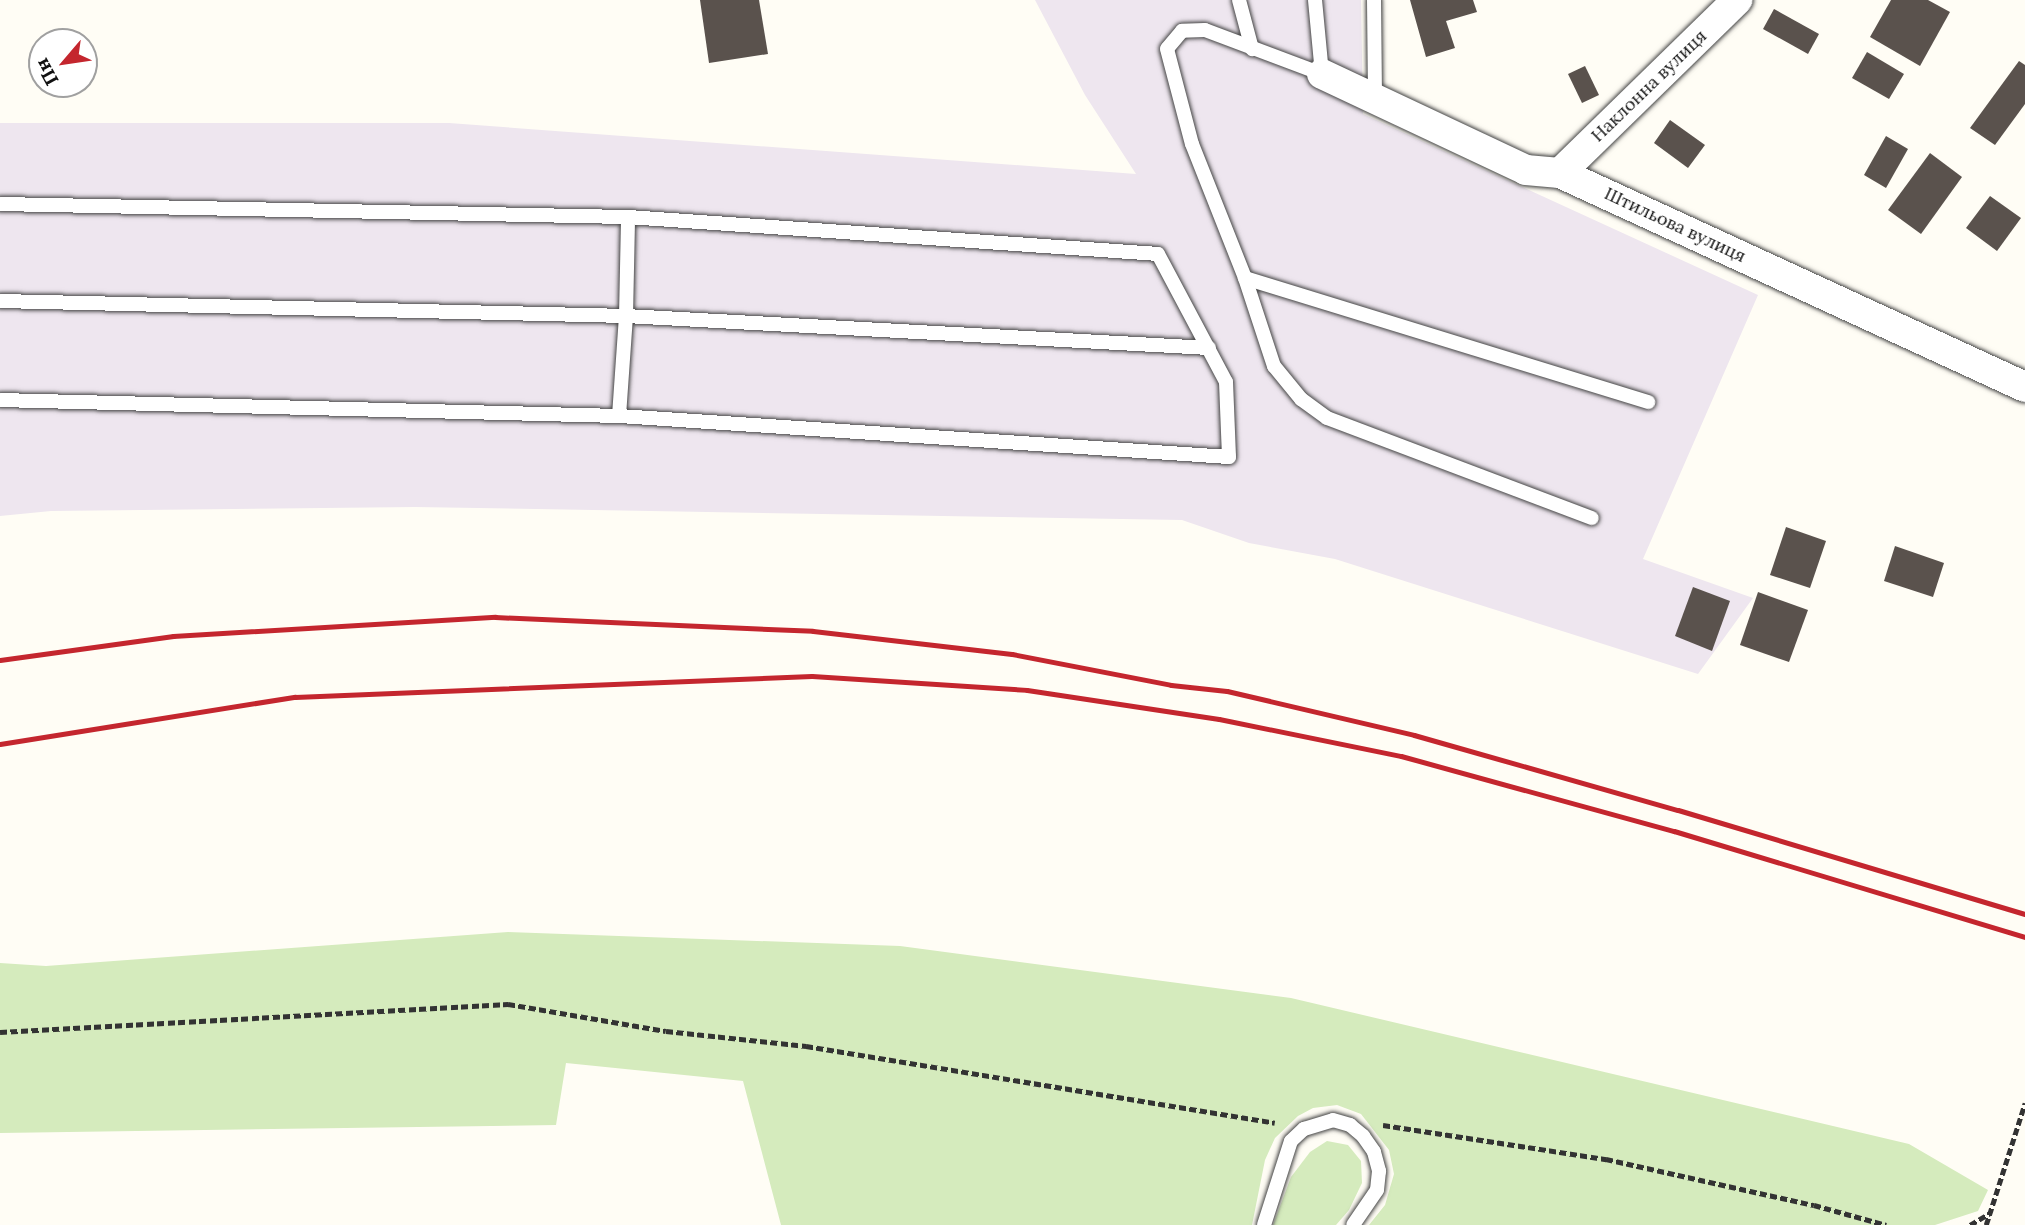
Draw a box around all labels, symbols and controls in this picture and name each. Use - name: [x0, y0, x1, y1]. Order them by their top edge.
- street label: Наклонна вулиця: [1587, 25, 1711, 147]
- north arrow: [28, 28, 98, 98]
- text: Пн: [29, 54, 64, 90]
- street label: Штильова вулиця: [1601, 183, 1749, 267]

